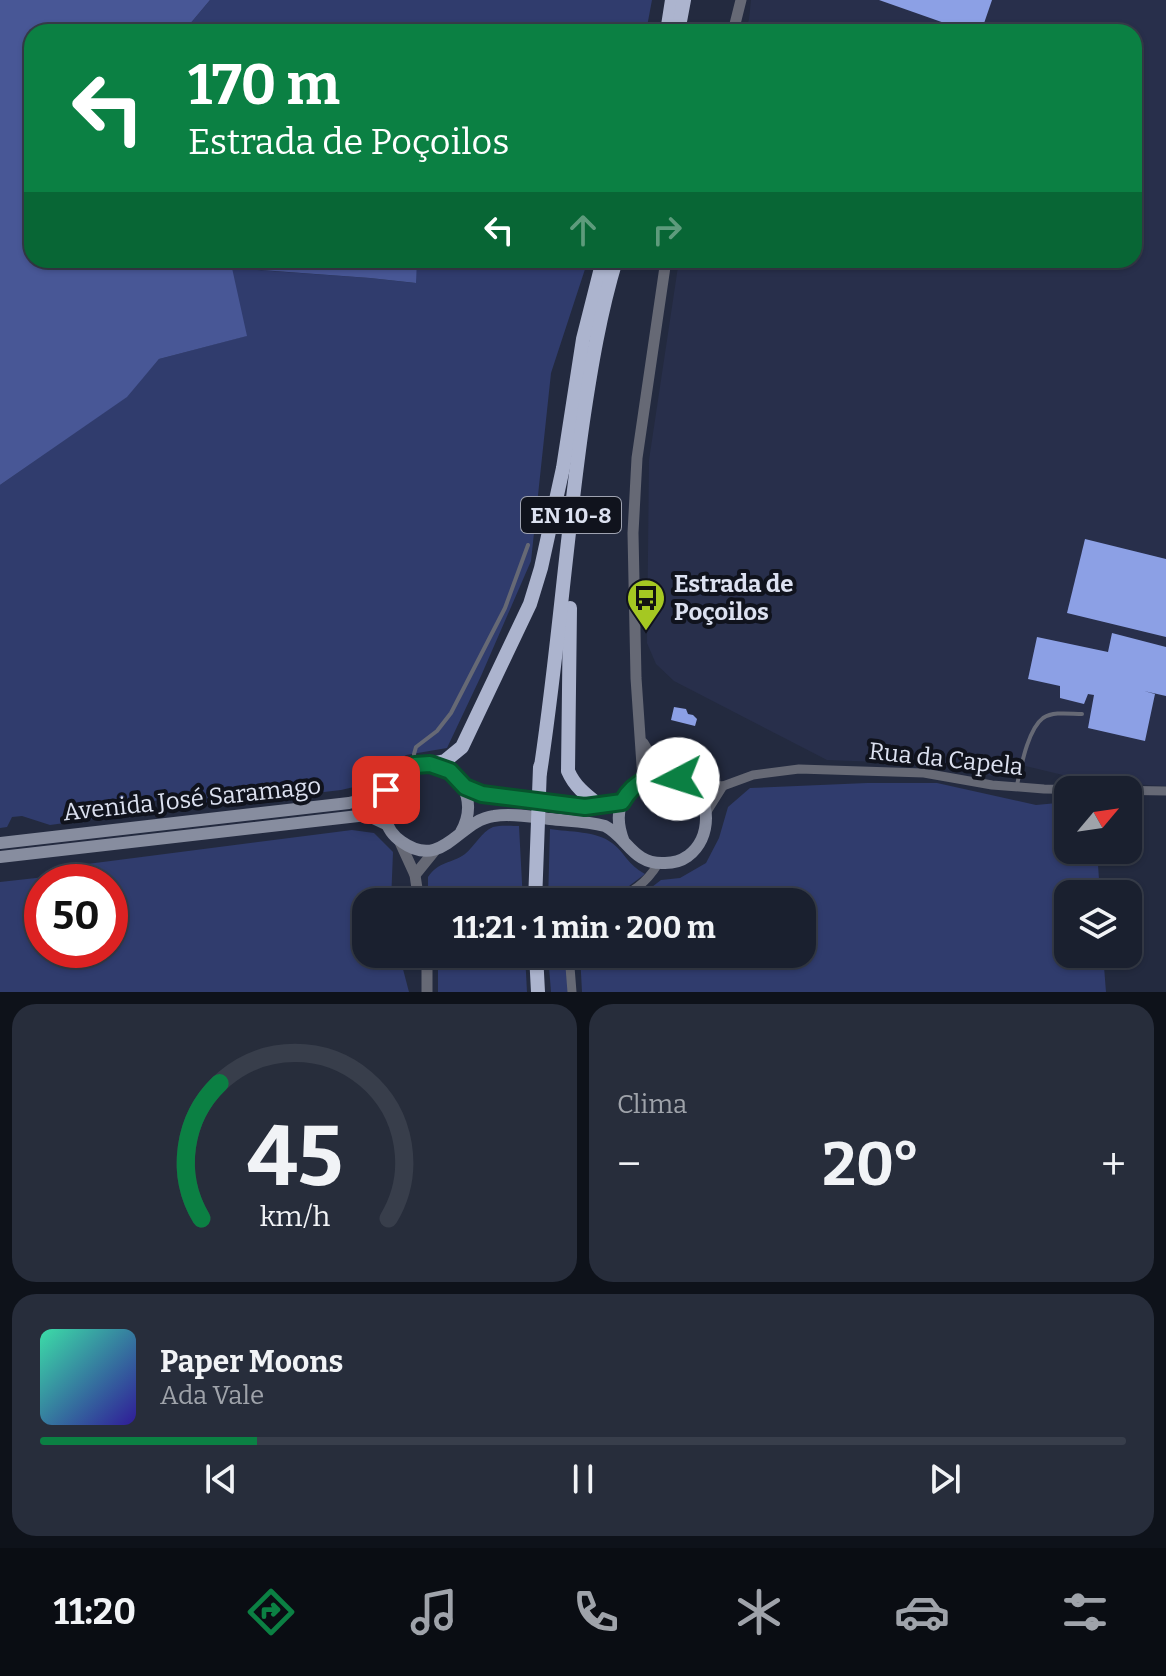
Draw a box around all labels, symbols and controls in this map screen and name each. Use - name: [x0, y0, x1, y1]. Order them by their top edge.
- text: 170 m: [188, 52, 340, 119]
- icon: left: [56, 56, 160, 160]
- text: Estrada de Poçoilos: [188, 120, 509, 164]
- icon: left: [477, 208, 521, 252]
- icon: ahead: [561, 208, 605, 252]
- icon: right: [645, 208, 689, 252]
- road number: EN 10-8: [521, 497, 621, 533]
- place label: Estrada de Poçoilos: [674, 570, 793, 626]
- bus stop icon: Estrada de Poçoilos: [625, 577, 667, 632]
- position arrow: [636, 737, 720, 821]
- street label: Rua da Capela: [867, 737, 1025, 781]
- pin: [352, 756, 420, 824]
- icon: arrive: [364, 768, 408, 812]
- street label: Avenida José Saramago: [62, 772, 322, 826]
- north arrow: [1054, 776, 1142, 864]
- map controls: [1054, 776, 1142, 968]
- speed limit sign: 50: [24, 864, 128, 968]
- button: layers: [1054, 880, 1142, 968]
- text: 11:21 · 1 min · 200 m: [452, 910, 716, 946]
- text: Clima: [617, 1089, 687, 1120]
- text: 45: [246, 1107, 343, 1207]
- text: 20°: [822, 1129, 920, 1201]
- text: −: [617, 1138, 641, 1191]
- text: +: [1101, 1138, 1126, 1191]
- text: km/h: [259, 1199, 330, 1234]
- text: Paper Moons: [160, 1344, 343, 1380]
- text: Ada Vale: [160, 1380, 264, 1411]
- icon: previous: [199, 1457, 243, 1501]
- icon: pause: [561, 1457, 605, 1501]
- icon: next: [923, 1457, 967, 1501]
- icon: directions: [243, 1584, 299, 1640]
- icon: music: [406, 1584, 462, 1640]
- icon: phone: [568, 1584, 624, 1640]
- icon: climate: [731, 1584, 787, 1640]
- icon: car: [894, 1584, 950, 1640]
- icon: filters: [1057, 1584, 1113, 1640]
- text: 11:20: [53, 1590, 136, 1634]

